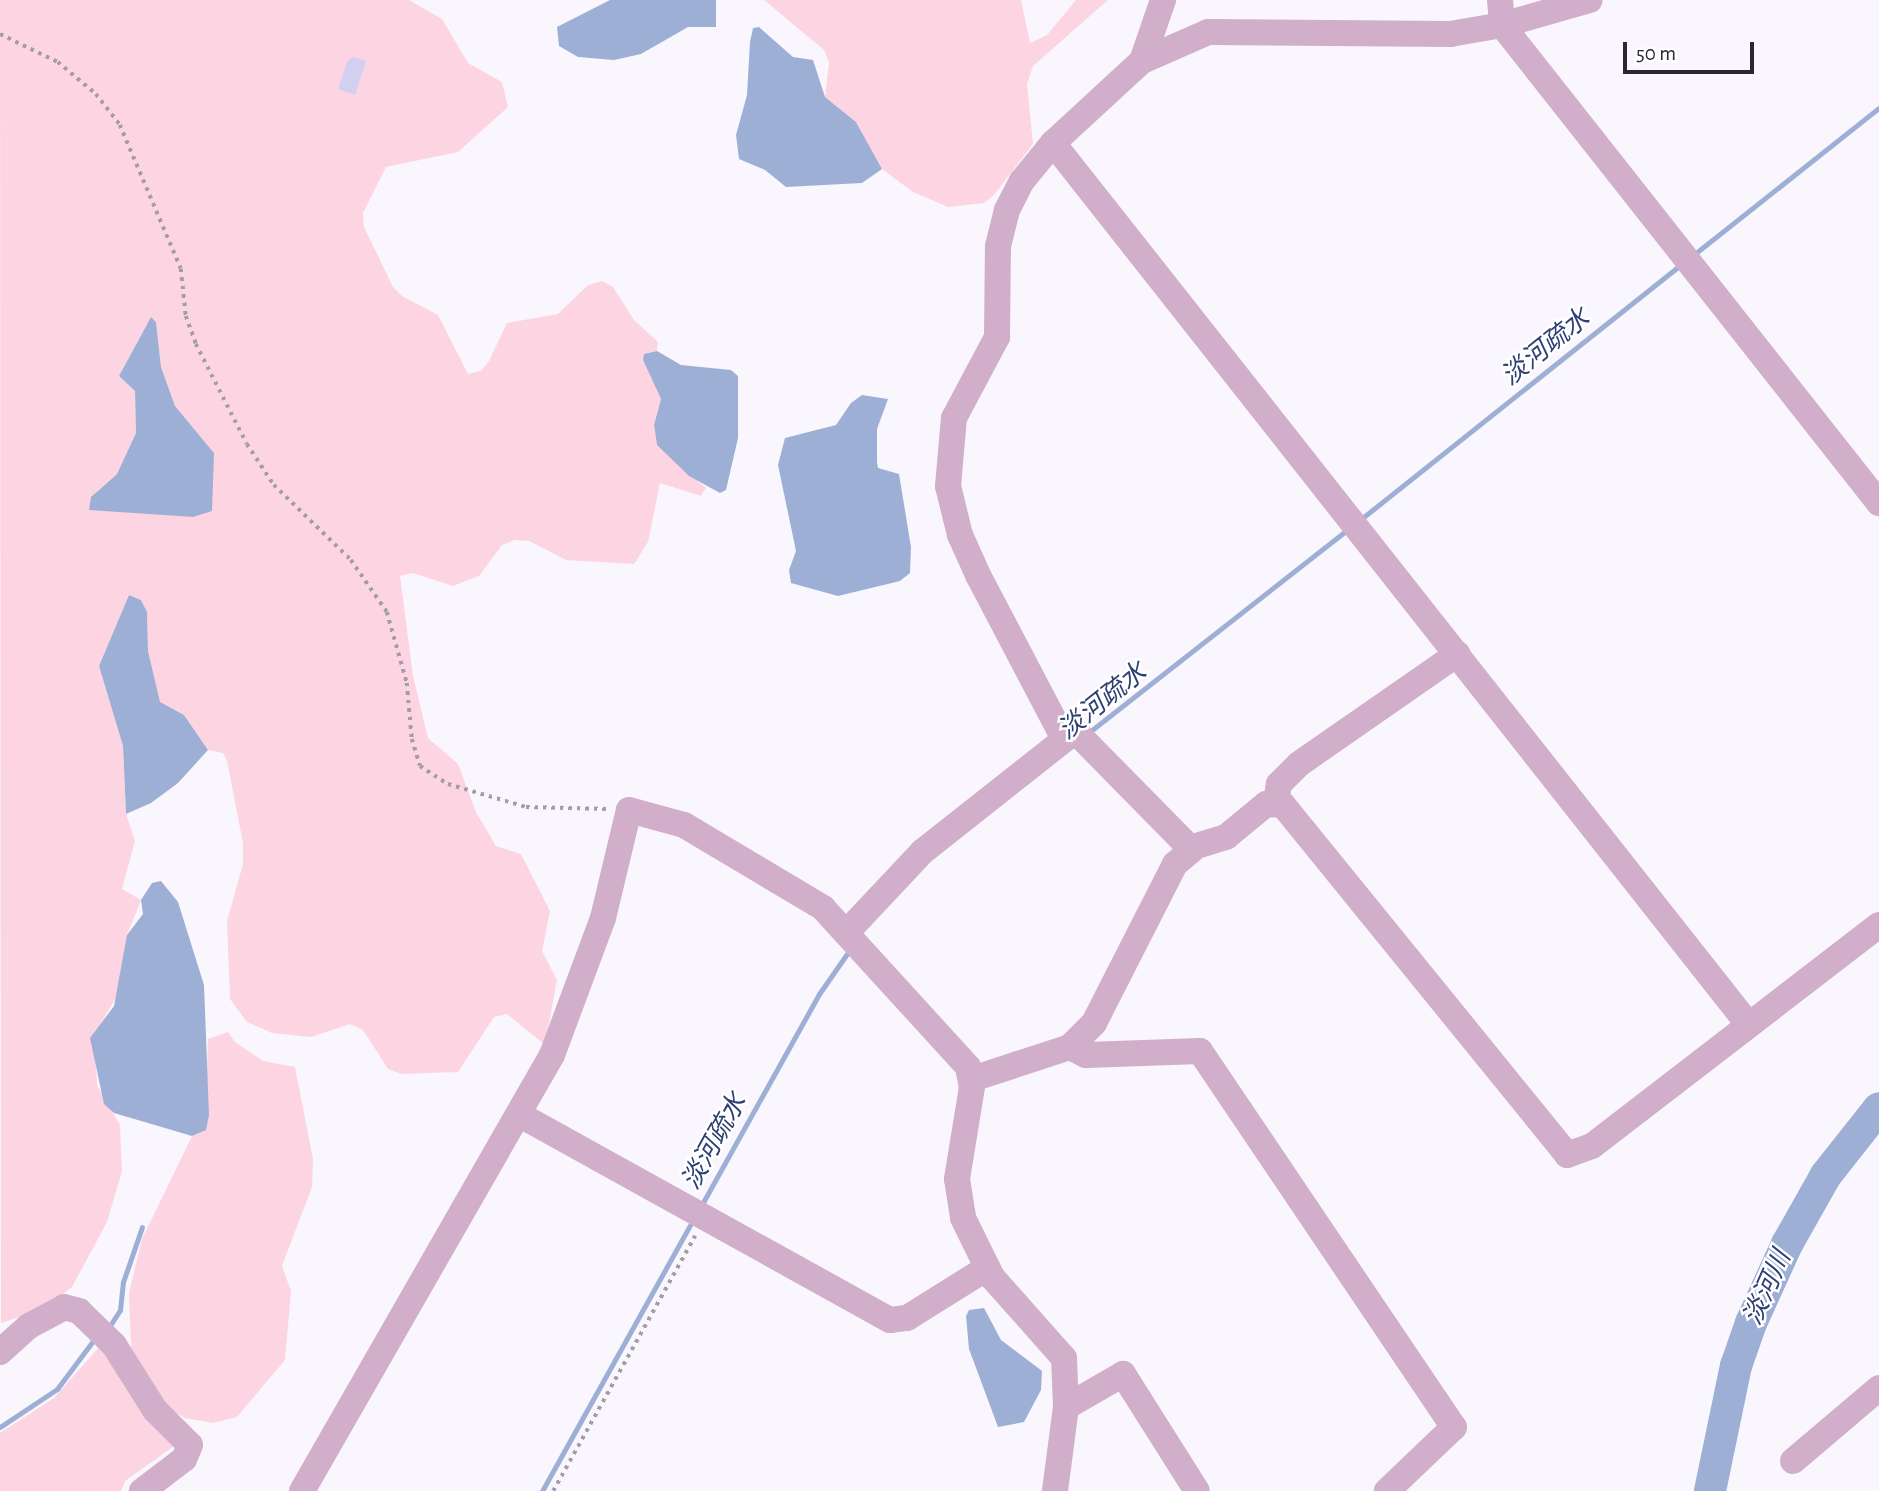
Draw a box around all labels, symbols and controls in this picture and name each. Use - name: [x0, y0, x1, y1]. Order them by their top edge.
- scale bar: [1627, 28, 1758, 72]
- text: 50 m: [1636, 43, 1676, 64]
- water label: 淡河疏水: [1496, 303, 1596, 393]
- water label: 淡河疏水: [1053, 657, 1153, 747]
- water label: 淡河疏水: [676, 1089, 754, 1195]
- water label: 淡河川: [1738, 1246, 1798, 1330]

